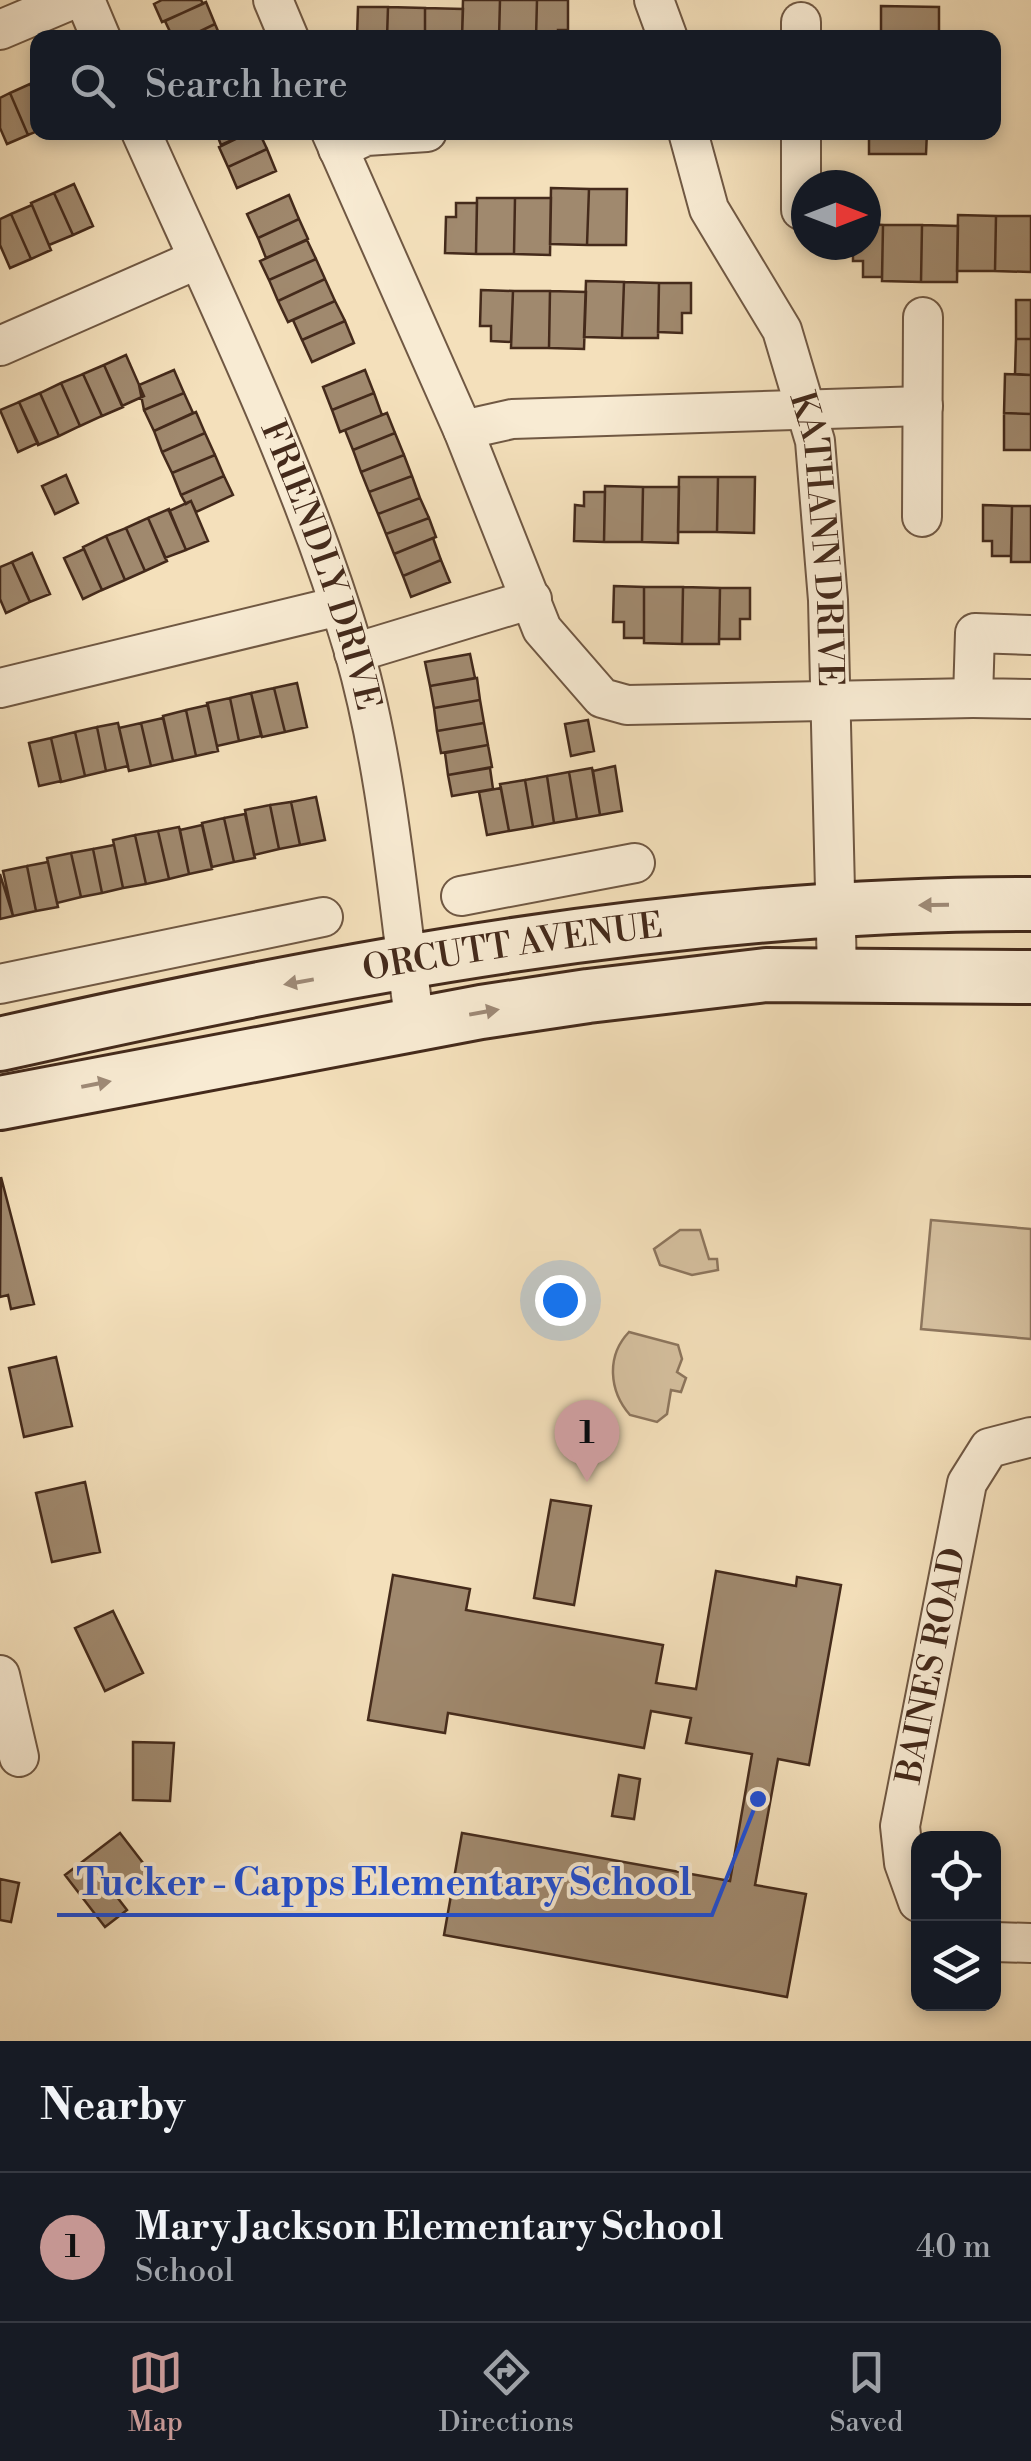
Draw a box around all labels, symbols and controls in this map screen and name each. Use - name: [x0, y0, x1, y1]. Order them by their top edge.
- search box: [30, 30, 1001, 140]
- icon: search: [65, 58, 120, 113]
- text: Search here: [145, 62, 348, 109]
- north arrow: [791, 170, 881, 260]
- street label: KATHANN DRIVE: [780, 387, 852, 688]
- street label: FRIENDLY DRIVE: [251, 414, 390, 714]
- one-way arrow: [917, 898, 949, 914]
- street label: ORCUTT AVENUE: [359, 904, 665, 991]
- one-way arrow: [283, 975, 314, 990]
- one-way arrow: [469, 1004, 500, 1019]
- one-way arrow: [80, 1076, 112, 1091]
- your location: [535, 1275, 586, 1326]
- pin: 1: [554, 1400, 620, 1482]
- street label: BAINES ROAD: [887, 1544, 975, 1788]
- map controls: [911, 1831, 1001, 2011]
- button: locate: [911, 1831, 1001, 1921]
- callout: Tucker - Capps Elementary School: [57, 1847, 712, 1915]
- text: Tucker - Capps Elementary School: [77, 1860, 691, 1907]
- button: layers: [911, 1921, 1001, 2011]
- text: Nearby: [40, 2080, 185, 2133]
- text: Mary Jackson Elementary School: [135, 2204, 724, 2251]
- text: 1: [65, 2227, 80, 2267]
- text: 40 m: [916, 2227, 991, 2267]
- text: School: [135, 2251, 234, 2291]
- tab: Map: [128, 2345, 183, 2440]
- tab: Directions: [439, 2345, 574, 2440]
- tab: Saved: [830, 2345, 903, 2440]

